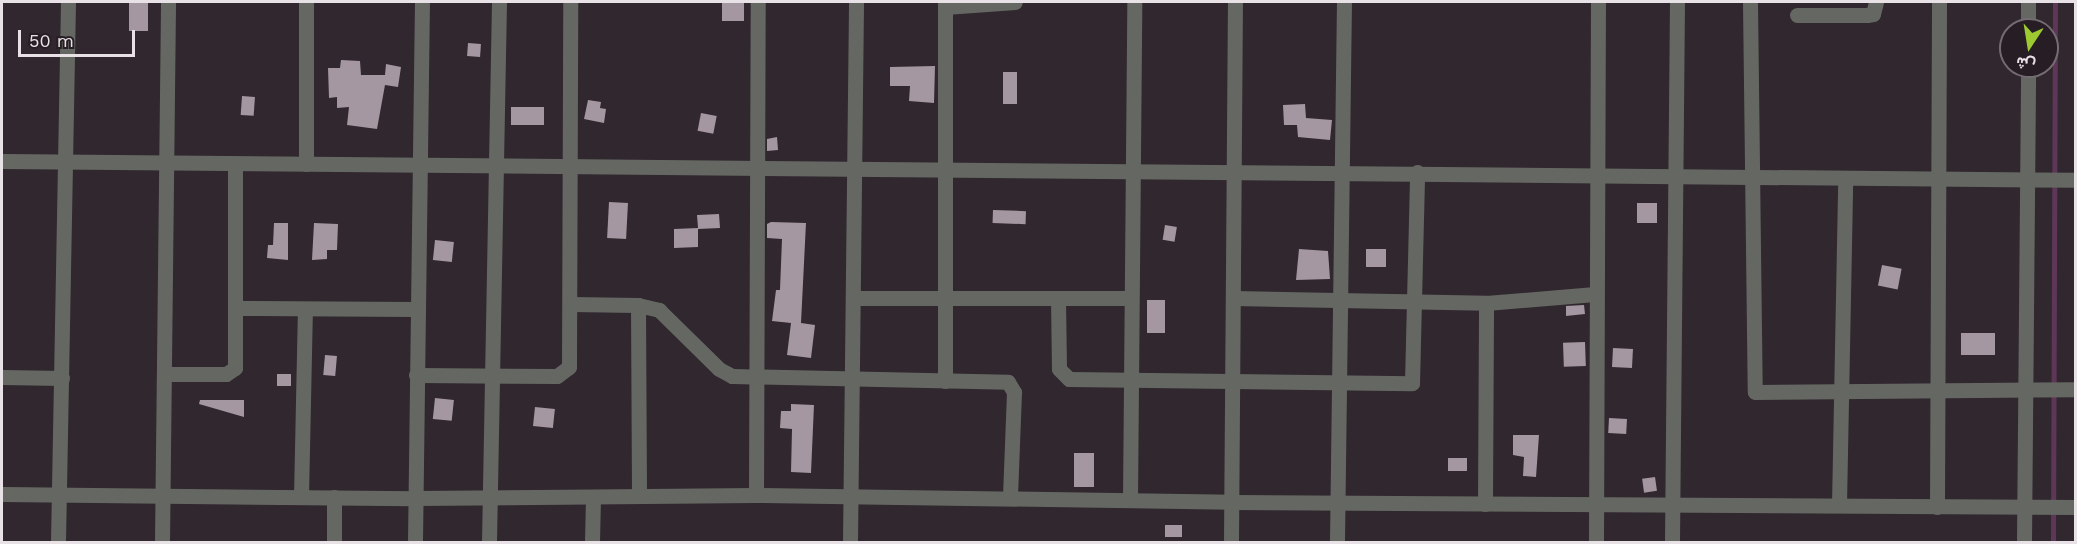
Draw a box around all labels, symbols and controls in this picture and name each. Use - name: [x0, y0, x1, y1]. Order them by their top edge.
- scale bar: [21, 18, 138, 56]
- north arrow: [1999, 18, 2059, 78]
- text: 50 m: [29, 30, 74, 51]
- text: ش: [2014, 53, 2037, 75]

